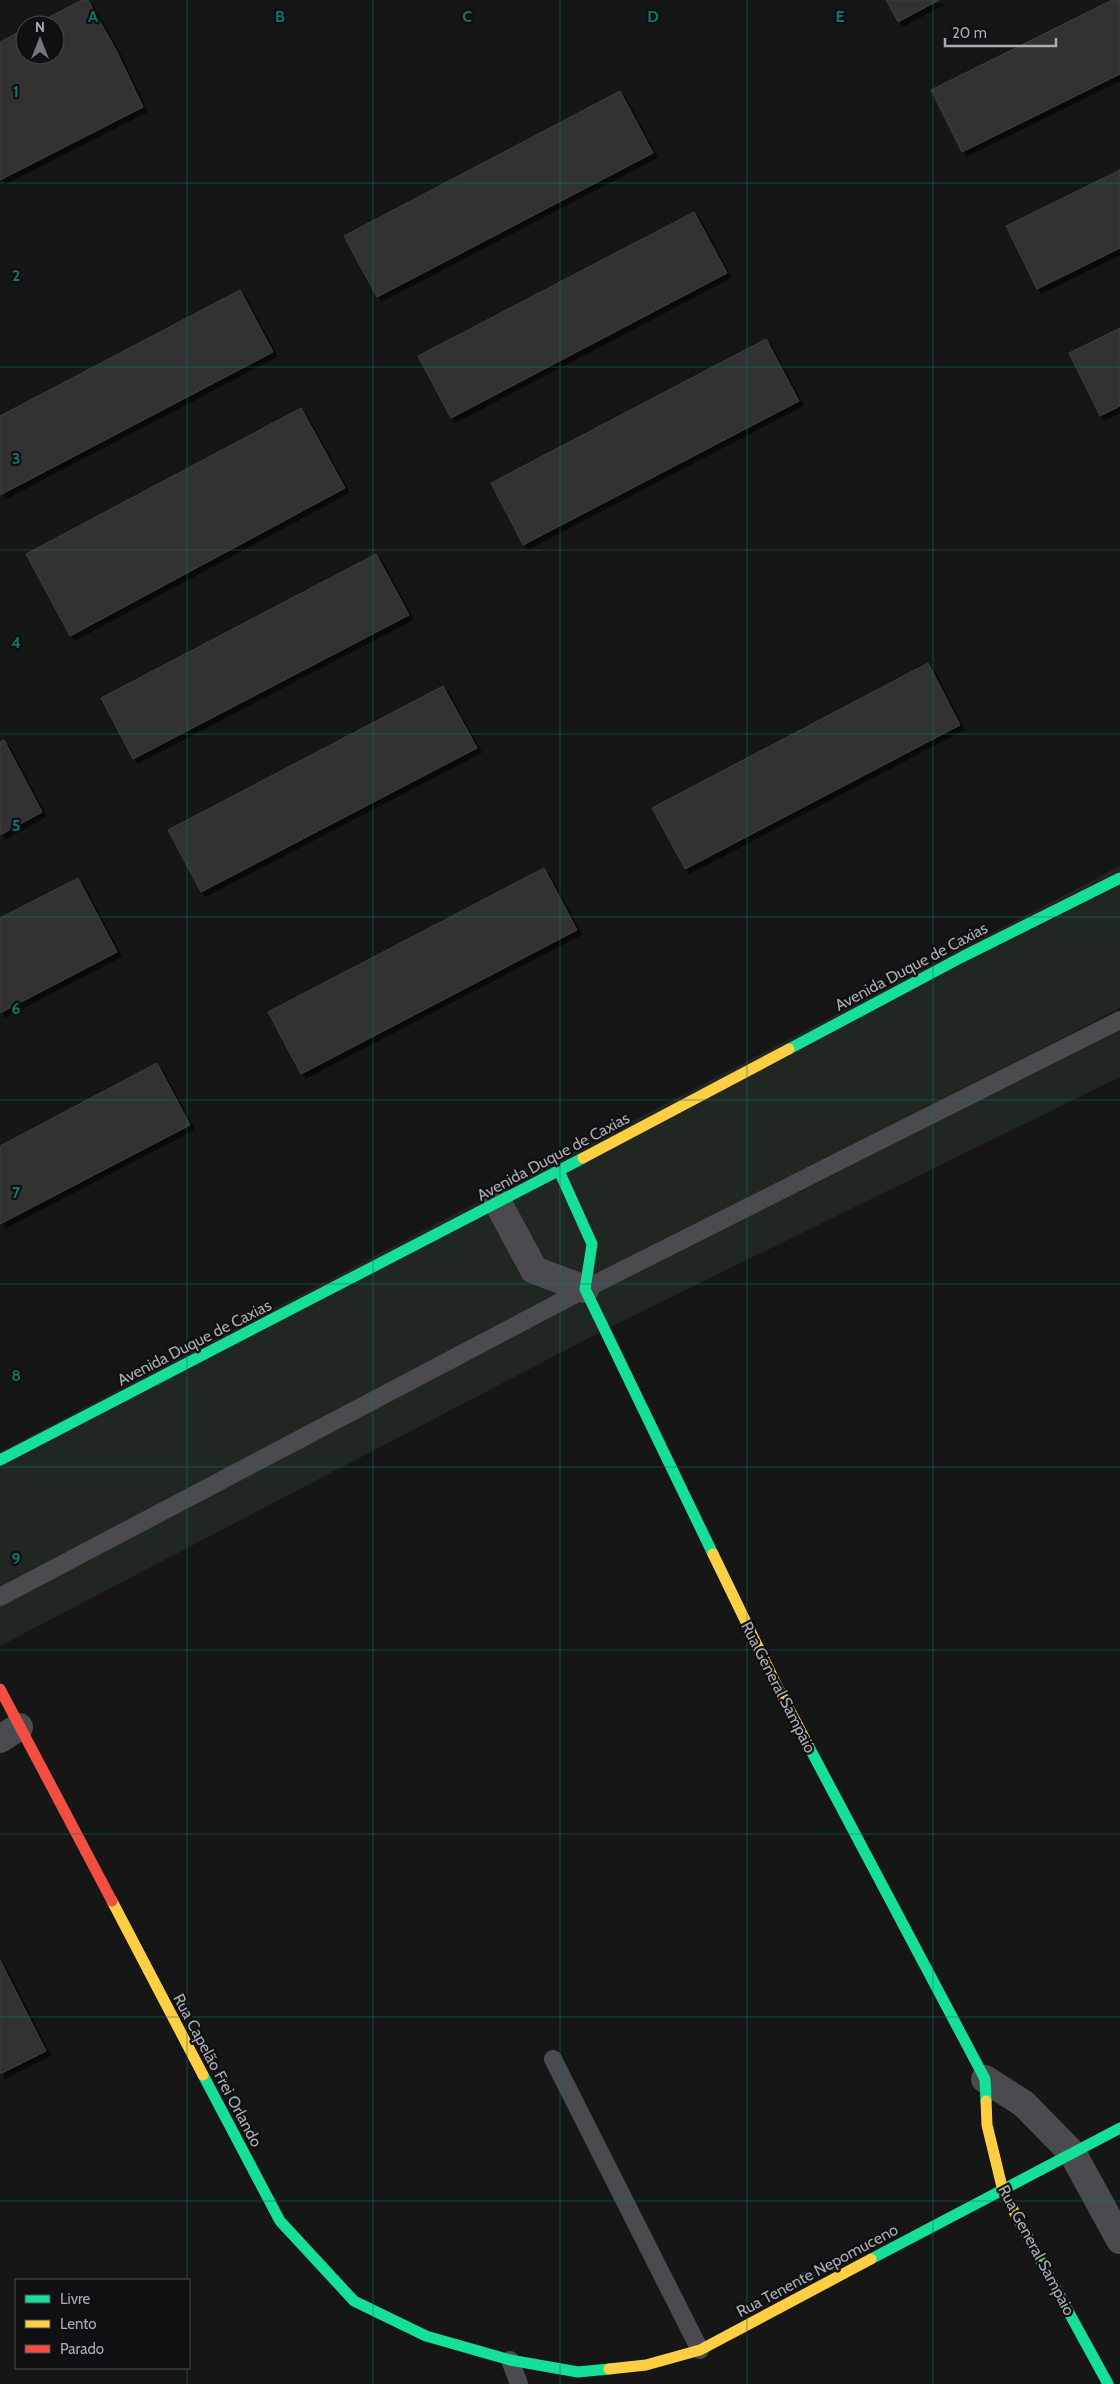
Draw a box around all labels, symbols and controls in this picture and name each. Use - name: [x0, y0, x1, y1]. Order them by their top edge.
- text: A: [88, 7, 98, 26]
- text: B: [275, 7, 285, 26]
- text: C: [462, 7, 472, 26]
- text: D: [647, 7, 659, 26]
- text: E: [835, 7, 845, 26]
- north arrow: [15, 15, 65, 65]
- scale bar: [945, 15, 1056, 47]
- text: N: [35, 18, 45, 36]
- text: 20 m: [952, 24, 987, 42]
- text: 1: [13, 82, 19, 101]
- text: 2: [12, 266, 20, 285]
- text: 3: [12, 449, 20, 468]
- text: 4: [11, 633, 21, 652]
- text: 5: [12, 816, 20, 835]
- street label: Avenida Duque de Caxias: [832, 918, 991, 1015]
- text: 6: [12, 999, 21, 1018]
- street label: Avenida Duque de Caxias: [474, 1108, 633, 1205]
- text: 7: [12, 1183, 21, 1202]
- street label: Avenida Duque de Caxias: [114, 1295, 275, 1390]
- text: 8: [11, 1366, 21, 1385]
- text: 9: [12, 1549, 21, 1568]
- street label: Rua General Sampaio: [737, 1618, 820, 1756]
- street label: Rua Capelão Frei Orlando: [169, 1990, 266, 2150]
- street label: Rua General Sampaio: [994, 2182, 1079, 2319]
- street label: Rua Tenente Nepomuceno: [733, 2220, 901, 2321]
- legend: [15, 2279, 190, 2369]
- text: Livre: [60, 2290, 91, 2308]
- text: Lento: [60, 2315, 97, 2333]
- text: Parado: [60, 2340, 104, 2358]

